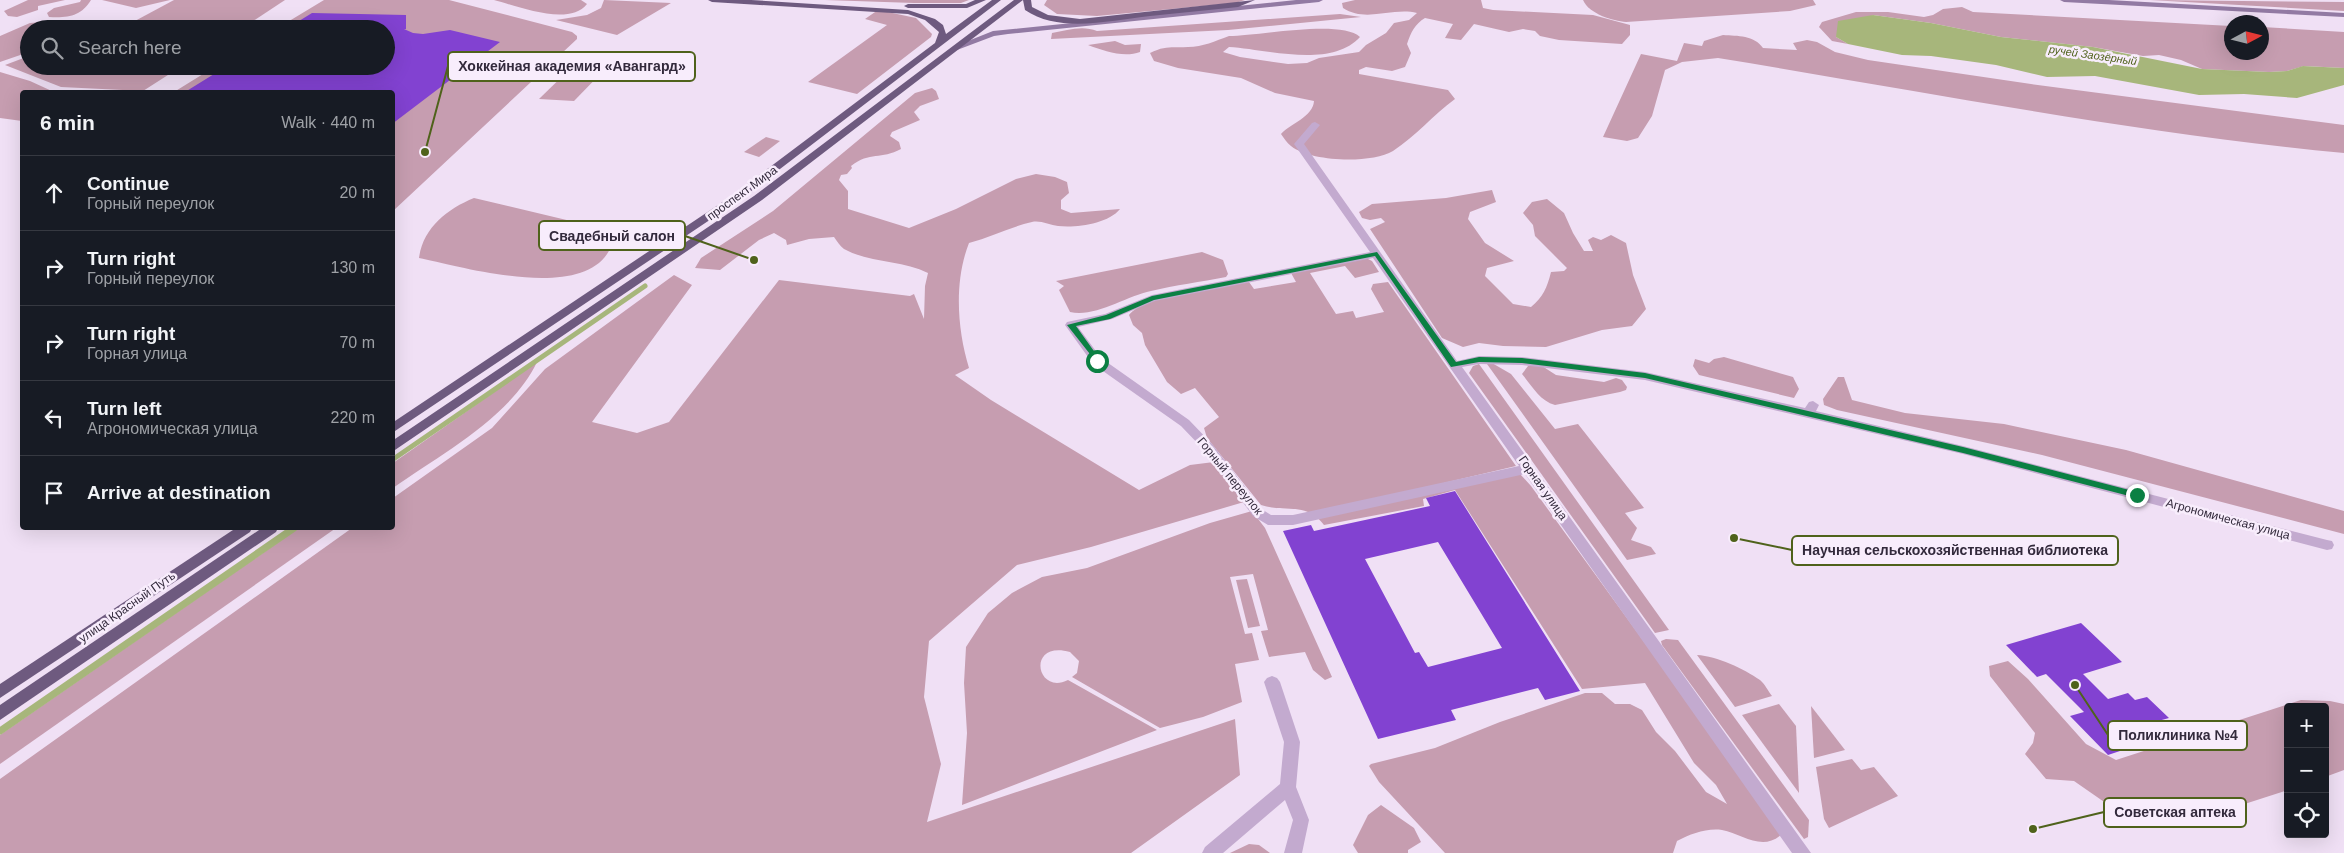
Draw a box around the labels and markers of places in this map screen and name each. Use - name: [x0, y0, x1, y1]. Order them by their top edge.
- callout: Хоккейная академия «Авангард»: [448, 52, 695, 81]
- callout: Свадебный салон: [539, 221, 685, 250]
- callout: Научная сельскохозяйственная библиотека: [1792, 536, 2118, 565]
- callout: Поликлиника №4: [2108, 721, 2247, 750]
- callout: Советская аптека: [2104, 798, 2246, 827]

